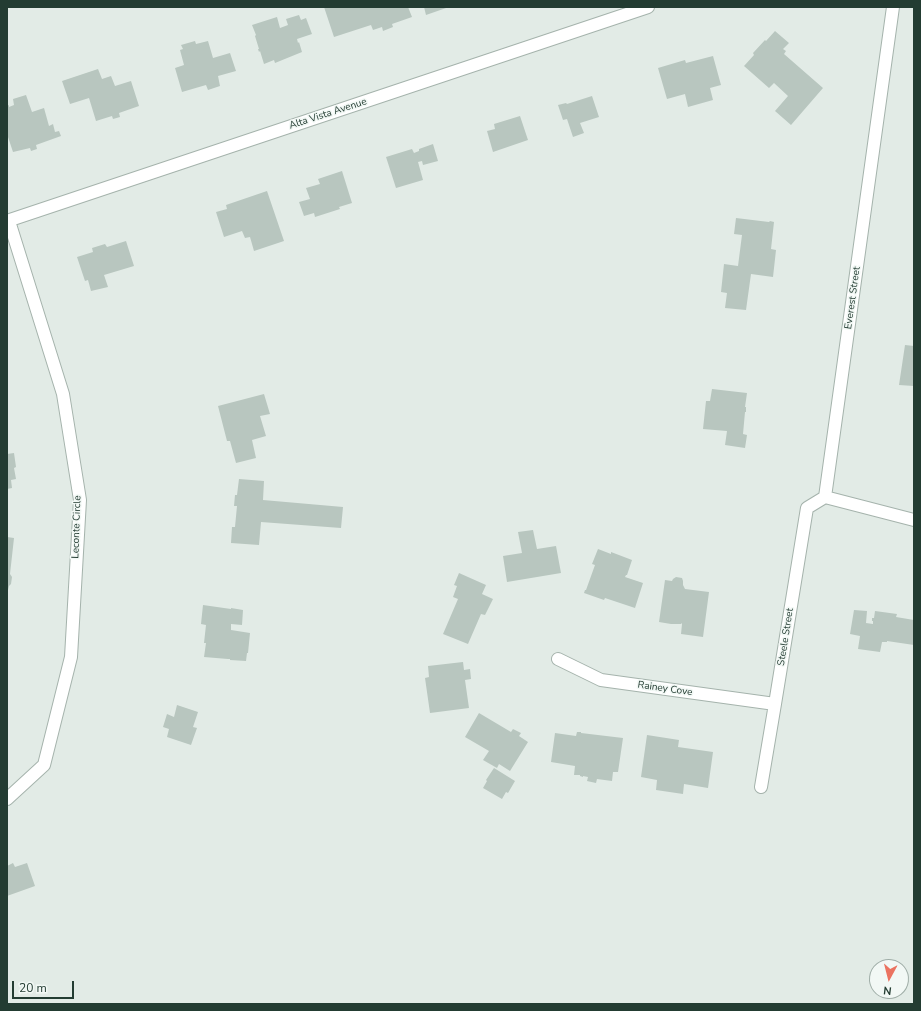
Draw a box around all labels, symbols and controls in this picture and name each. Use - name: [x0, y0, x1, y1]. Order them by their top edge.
- street label: Alta Vista Avenue: [288, 96, 368, 132]
- street label: Everest Street: [843, 266, 863, 330]
- street label: Leconte Circle: [70, 495, 84, 559]
- street label: Steele Street: [776, 607, 796, 667]
- street label: Rainey Cove: [637, 679, 693, 699]
- north arrow: [869, 959, 909, 999]
- scale bar: [14, 973, 76, 999]
- text: 20 m: [19, 980, 47, 996]
- text: N: [883, 982, 893, 998]

